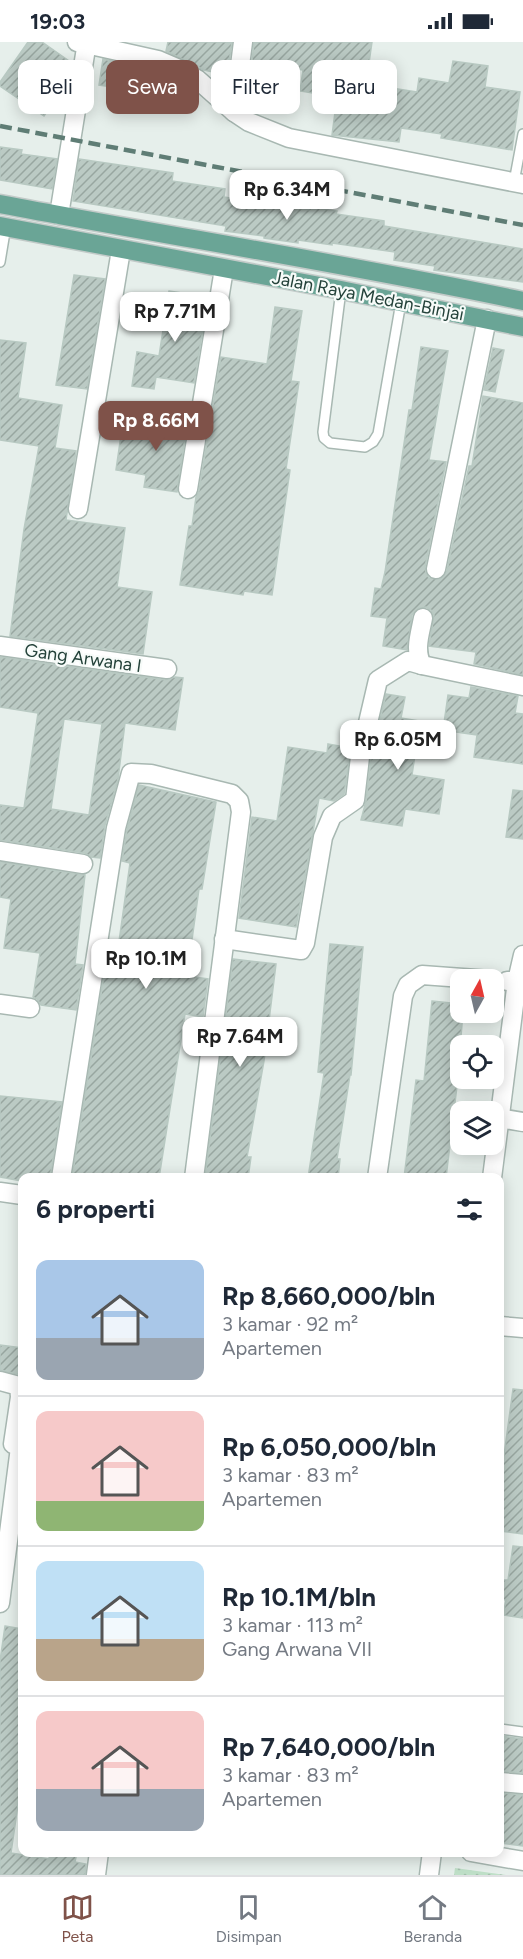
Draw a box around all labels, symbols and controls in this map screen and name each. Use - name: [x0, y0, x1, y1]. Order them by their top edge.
- text: 19:03: [30, 8, 85, 35]
- chip: Beli: [18, 60, 94, 114]
- chip: Sewa: [106, 60, 199, 114]
- chip: Filter: [211, 60, 300, 114]
- chip: Baru: [312, 60, 397, 114]
- pin: Rp 6.34M: [225, 170, 349, 221]
- text: Rp 6.34M: [243, 177, 331, 201]
- street label: Jalan Raya Medan-Binjai: [270, 267, 466, 325]
- pin: Rp 7.71M: [113, 292, 237, 343]
- text: Rp 7.71M: [134, 299, 216, 323]
- pin: Rp 8.66M: [94, 401, 218, 452]
- text: Rp 8.66M: [112, 408, 200, 432]
- street label: Gang Arwana I: [23, 639, 143, 677]
- pin: Rp 6.05M: [336, 720, 460, 771]
- text: Rp 6.05M: [354, 727, 442, 751]
- pin: Rp 10.1M: [84, 939, 208, 990]
- text: Rp 10.1M: [105, 946, 187, 970]
- north arrow: [450, 969, 504, 1023]
- map controls: [450, 969, 504, 1155]
- pin: Rp 7.64M: [178, 1017, 302, 1068]
- text: Rp 7.64M: [196, 1024, 284, 1048]
- button: locate: [450, 1035, 504, 1089]
- button: layers: [450, 1101, 504, 1155]
- text: 6 properti: [36, 1193, 155, 1225]
- icon: filters: [453, 1193, 486, 1226]
- text: Rp 8,660,000/bln: [222, 1280, 435, 1312]
- icon: home: [84, 1284, 156, 1356]
- text: 3 kamar · 92 m²: [222, 1312, 358, 1336]
- text: Apartemen: [222, 1336, 322, 1360]
- text: Rp 6,050,000/bln: [222, 1431, 436, 1463]
- icon: home: [84, 1435, 156, 1507]
- text: 3 kamar · 83 m²: [222, 1463, 359, 1487]
- text: Apartemen: [222, 1487, 322, 1511]
- text: Rp 10.1M/bln: [222, 1581, 376, 1613]
- icon: home: [84, 1585, 156, 1657]
- text: 3 kamar · 113 m²: [222, 1613, 363, 1637]
- text: Gang Arwana VII: [222, 1637, 372, 1661]
- text: Rp 7,640,000/bln: [222, 1731, 435, 1763]
- icon: home: [84, 1735, 156, 1807]
- text: 3 kamar · 83 m²: [222, 1763, 359, 1787]
- text: Apartemen: [222, 1787, 322, 1811]
- tab: Peta: [61, 1891, 94, 1946]
- tab: Disimpan: [216, 1891, 282, 1946]
- tab: Beranda: [404, 1891, 462, 1946]

